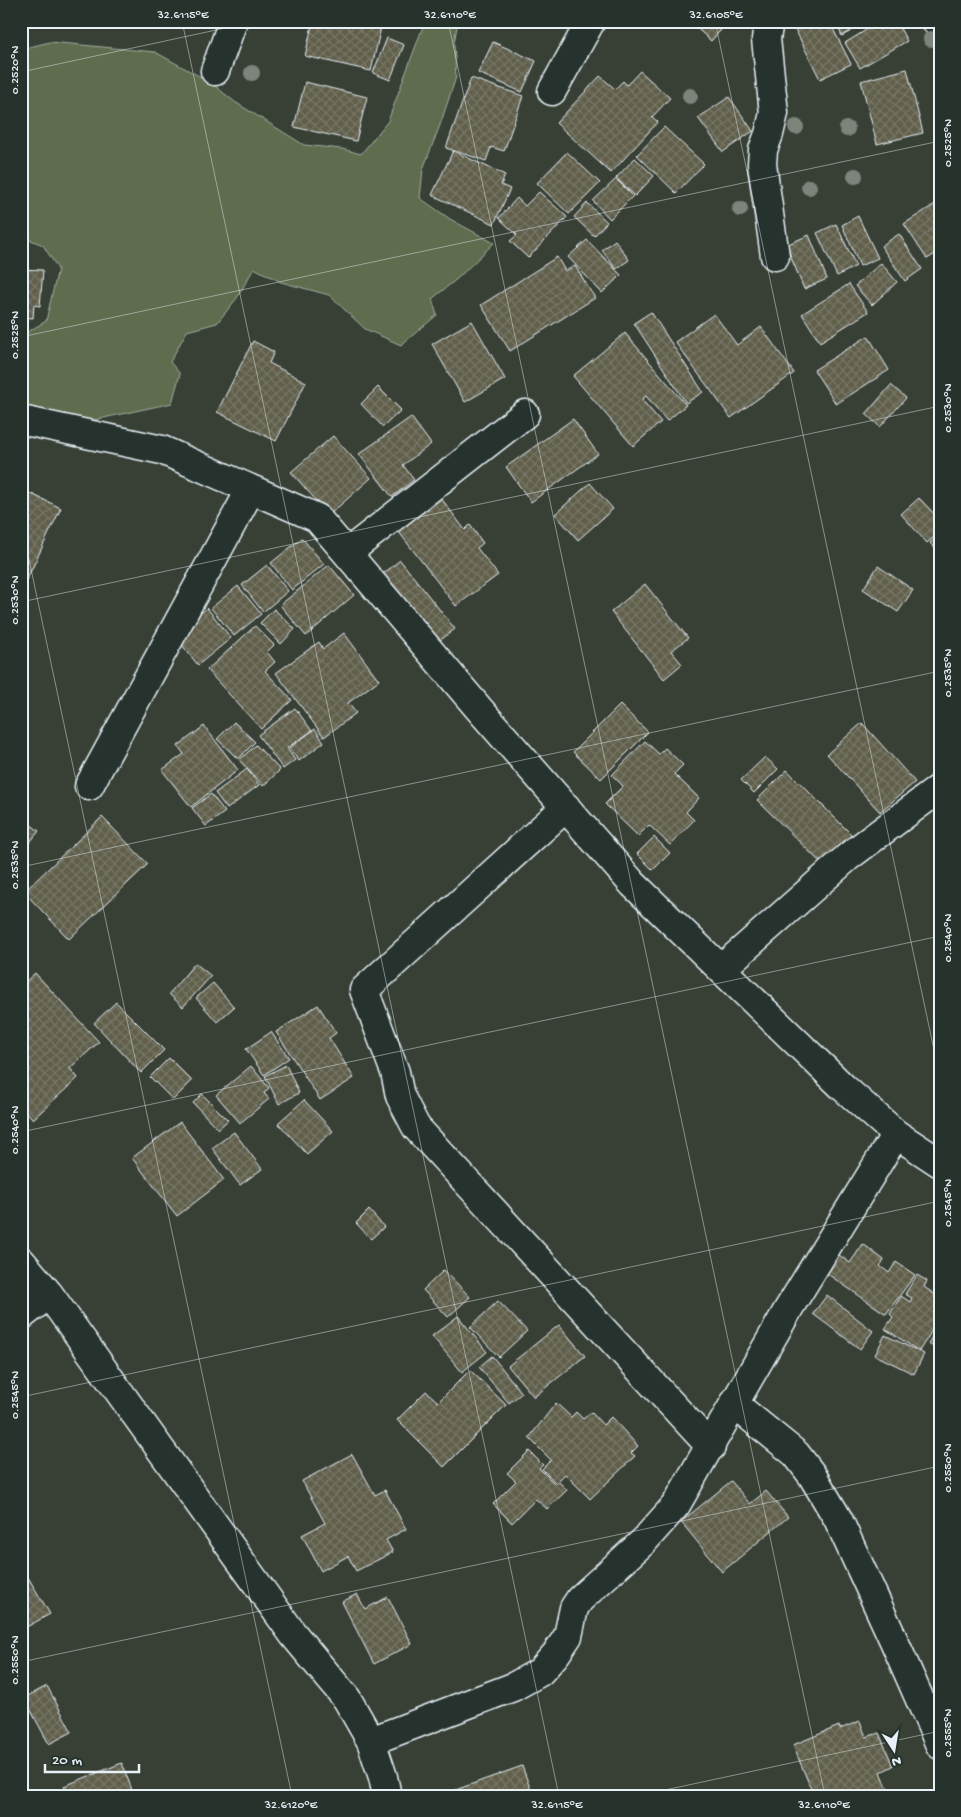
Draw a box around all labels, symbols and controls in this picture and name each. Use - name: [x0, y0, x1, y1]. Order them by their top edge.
- text: 32.6115°E: [157, 9, 209, 23]
- text: 32.6110°E: [423, 9, 476, 23]
- text: 32.6105°E: [689, 9, 743, 23]
- text: 0.2520°N: [9, 45, 23, 94]
- text: 0.2525°N: [942, 119, 956, 167]
- text: 0.2525°N: [9, 311, 23, 359]
- text: 0.2530°N: [942, 383, 956, 433]
- text: 0.2530°N: [9, 575, 23, 625]
- text: 0.2535°N: [942, 649, 956, 697]
- text: 0.2535°N: [9, 841, 23, 889]
- text: 0.2540°N: [942, 914, 956, 962]
- text: 0.2540°N: [9, 1106, 23, 1154]
- text: 0.2545°N: [942, 1179, 956, 1227]
- text: 0.2545°N: [9, 1371, 23, 1419]
- text: 0.2550°N: [942, 1443, 956, 1493]
- text: 0.2550°N: [9, 1635, 23, 1685]
- text: 0.2555°N: [942, 1709, 956, 1757]
- north arrow: [868, 1724, 918, 1774]
- scale bar: [45, 1742, 139, 1774]
- text: N: [890, 1751, 902, 1770]
- text: 20 m: [52, 1752, 82, 1770]
- text: 32.6120°E: [264, 1799, 318, 1813]
- text: 32.6115°E: [531, 1799, 583, 1813]
- text: 32.6110°E: [797, 1799, 850, 1813]

